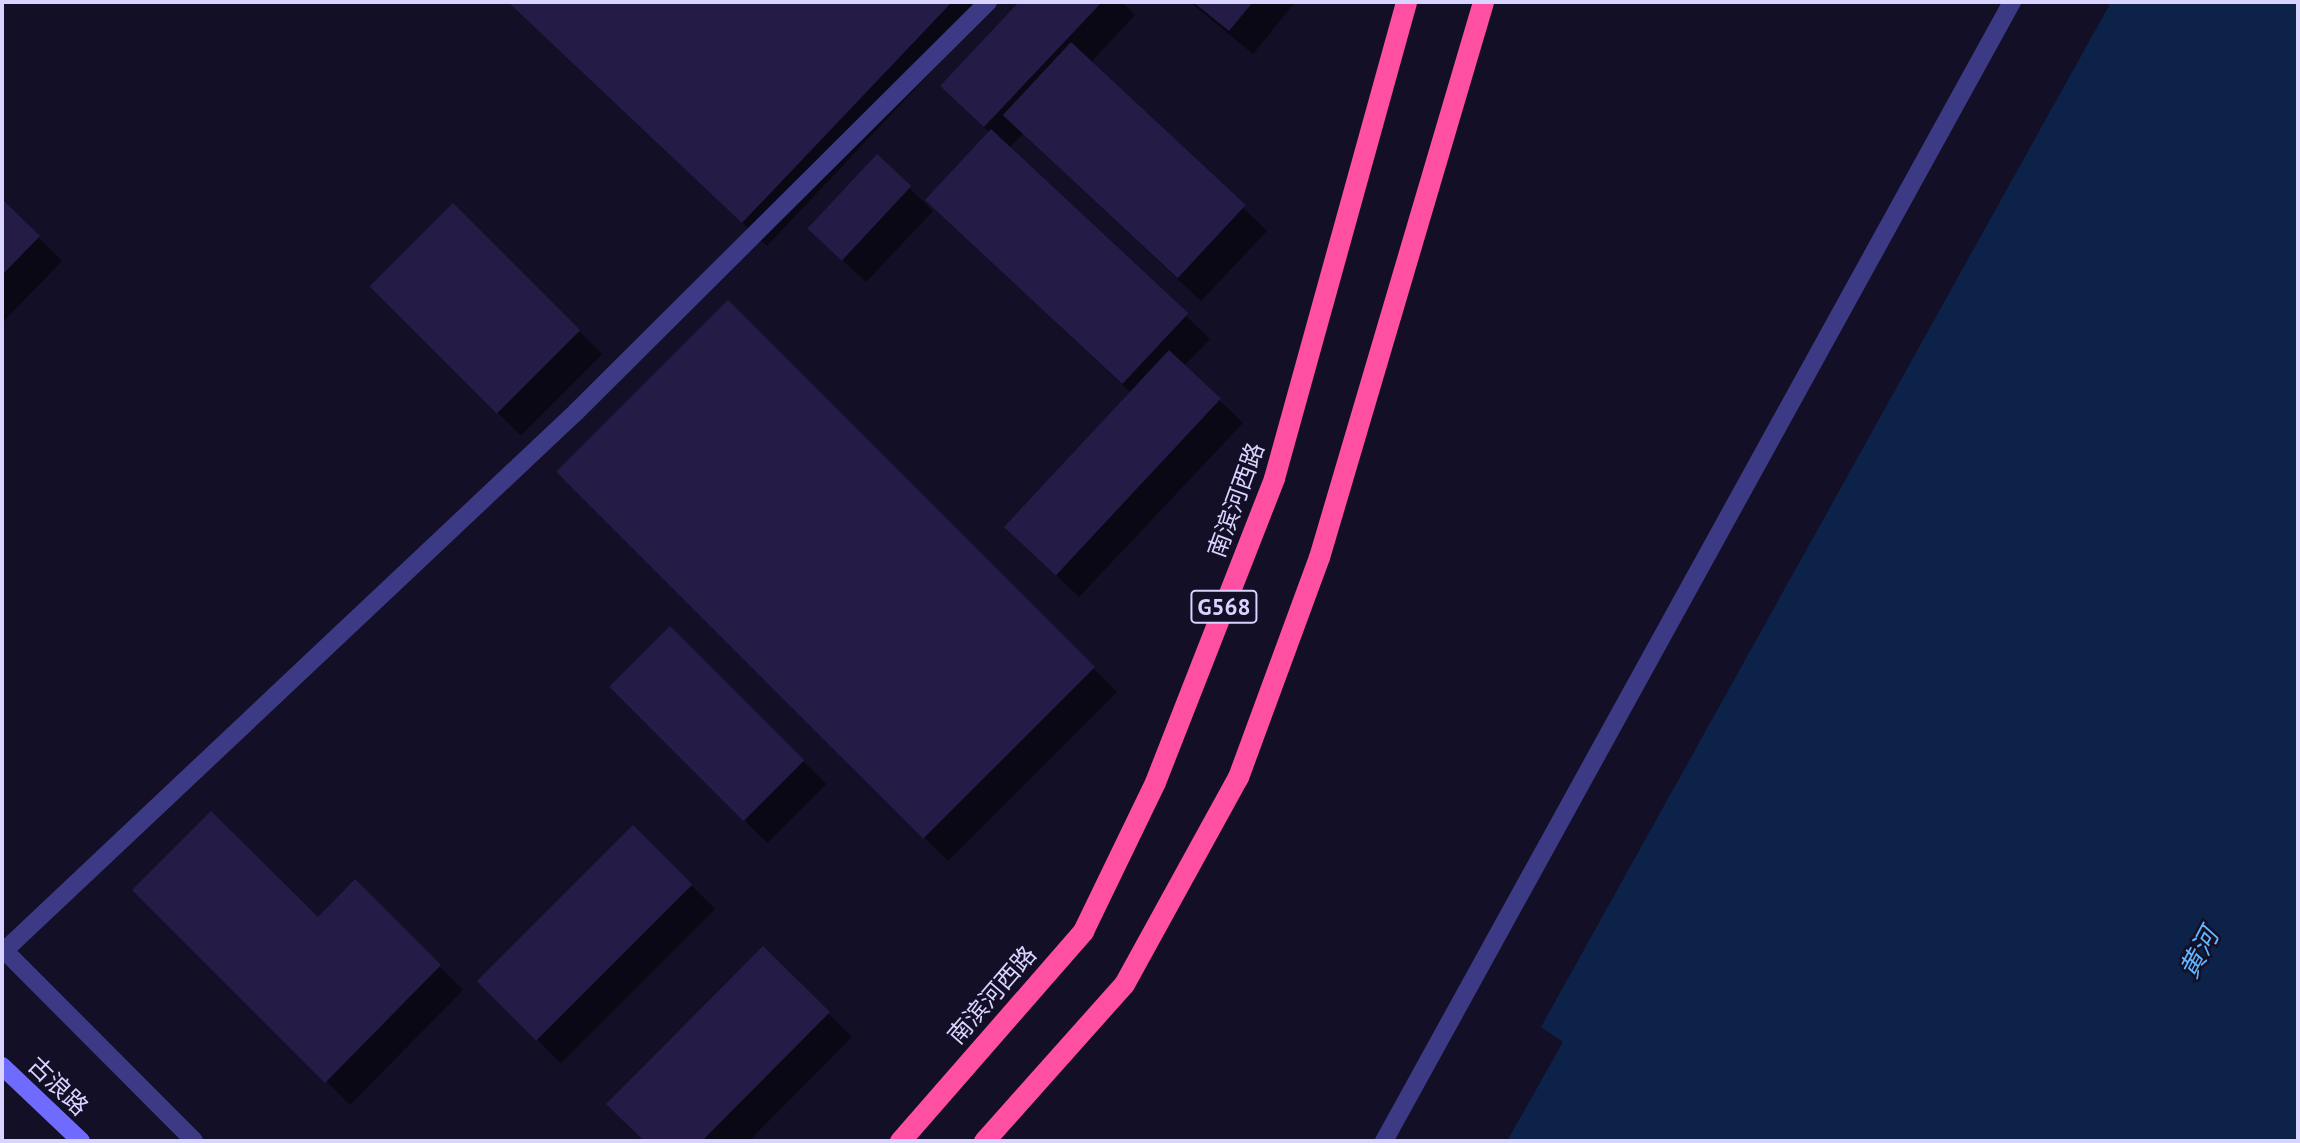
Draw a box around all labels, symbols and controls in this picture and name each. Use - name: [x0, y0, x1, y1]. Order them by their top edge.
- street label: 南滨河西路: [1202, 439, 1270, 561]
- road number: G568: [1189, 587, 1259, 626]
- water label: 黄河: [2173, 923, 2225, 983]
- street label: 南滨河西路: [942, 940, 1042, 1050]
- street label: 古浪路: [22, 1051, 94, 1121]

